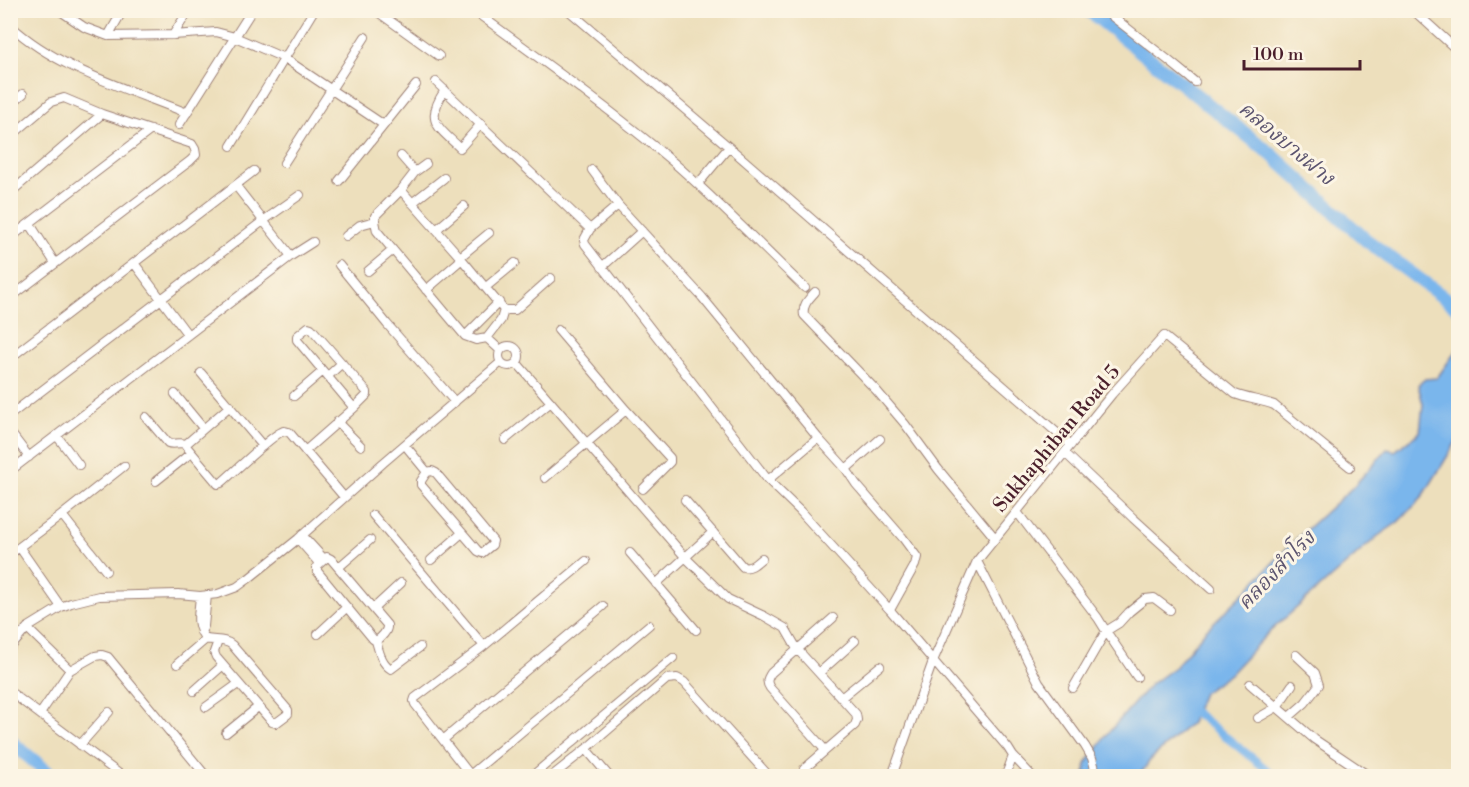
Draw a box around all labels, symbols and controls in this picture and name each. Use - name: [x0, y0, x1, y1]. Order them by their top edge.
- scale bar: [1244, 33, 1360, 71]
- text: 100 m: [1253, 43, 1304, 66]
- water label: คลองบางฝาง: [1233, 96, 1341, 192]
- street label: Sukhaphiban Road 5: [988, 360, 1126, 518]
- water label: คลองสำโรง: [1230, 522, 1322, 616]

